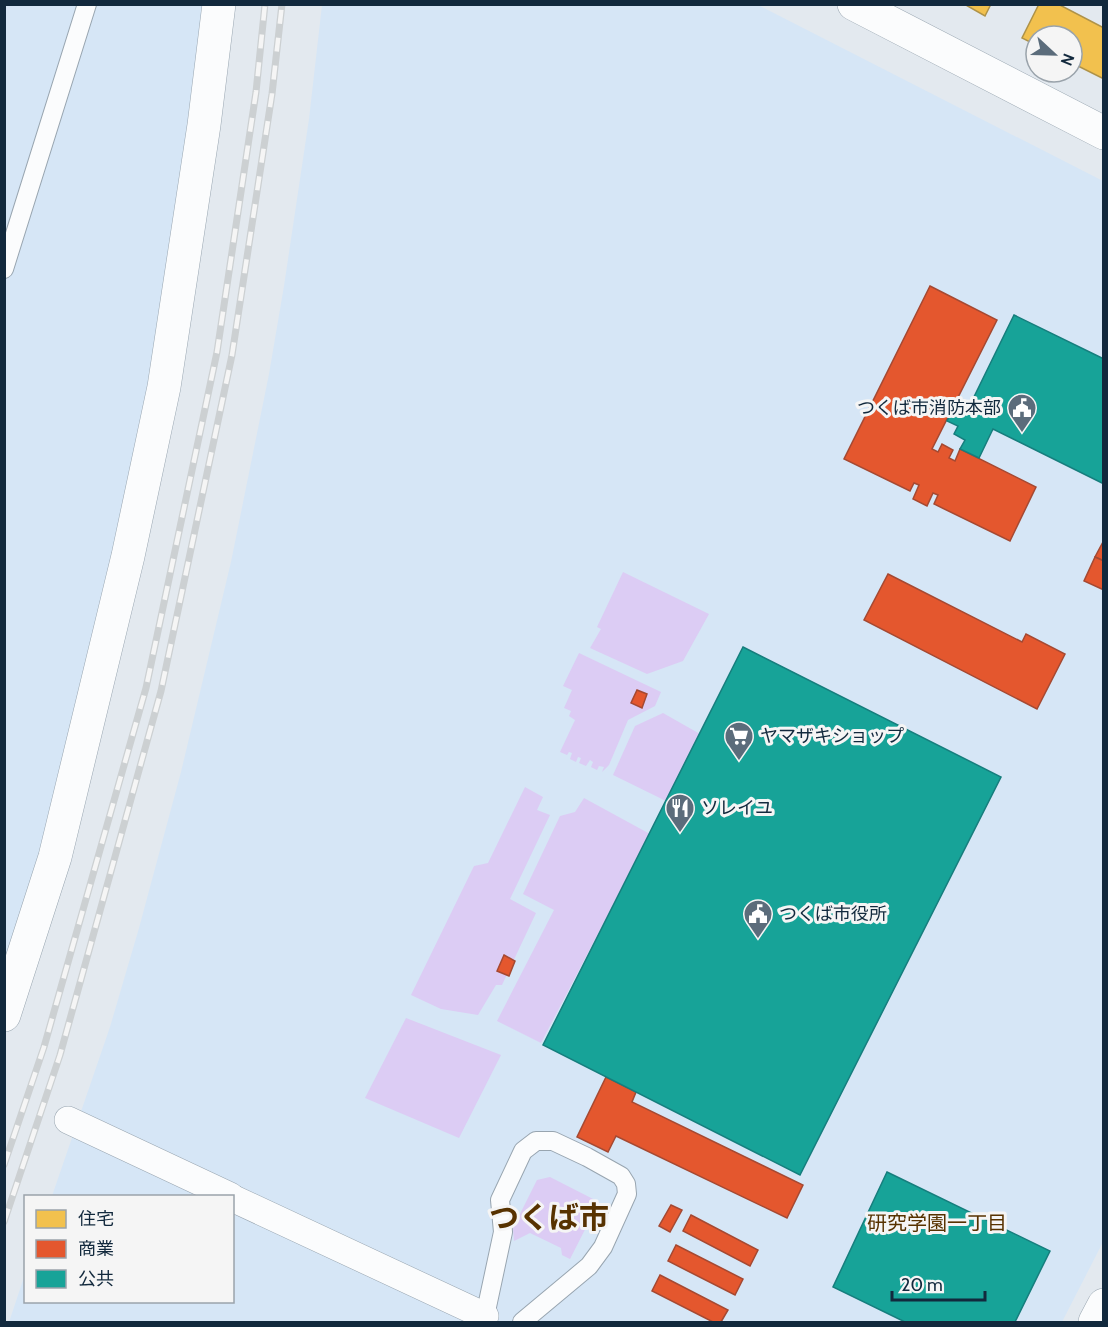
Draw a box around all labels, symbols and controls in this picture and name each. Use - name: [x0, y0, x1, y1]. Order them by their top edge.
- north arrow: [1024, 24, 1084, 84]
- text: N: [1057, 51, 1078, 68]
- public building icon: つくば市消防本部: [1006, 392, 1038, 434]
- place label: つくば市消防本部: [857, 397, 1001, 419]
- supermarket icon: ヤマザキショップ: [723, 720, 755, 762]
- place label: ヤマザキショップ: [760, 725, 904, 747]
- restaurant icon: ソレイユ: [664, 792, 696, 834]
- place label: ソレイユ: [701, 797, 773, 819]
- public building icon: つくば市役所: [742, 898, 774, 940]
- place label: つくば市役所: [779, 903, 887, 925]
- legend: [24, 1195, 234, 1303]
- district label: つくば市: [489, 1199, 609, 1236]
- text: 住宅: [78, 1208, 114, 1230]
- district label: 研究学園一丁目: [867, 1211, 1007, 1235]
- text: 商業: [78, 1238, 114, 1260]
- scale bar: [892, 1264, 985, 1302]
- text: 公共: [78, 1268, 114, 1290]
- text: 20 m: [901, 1274, 943, 1296]

